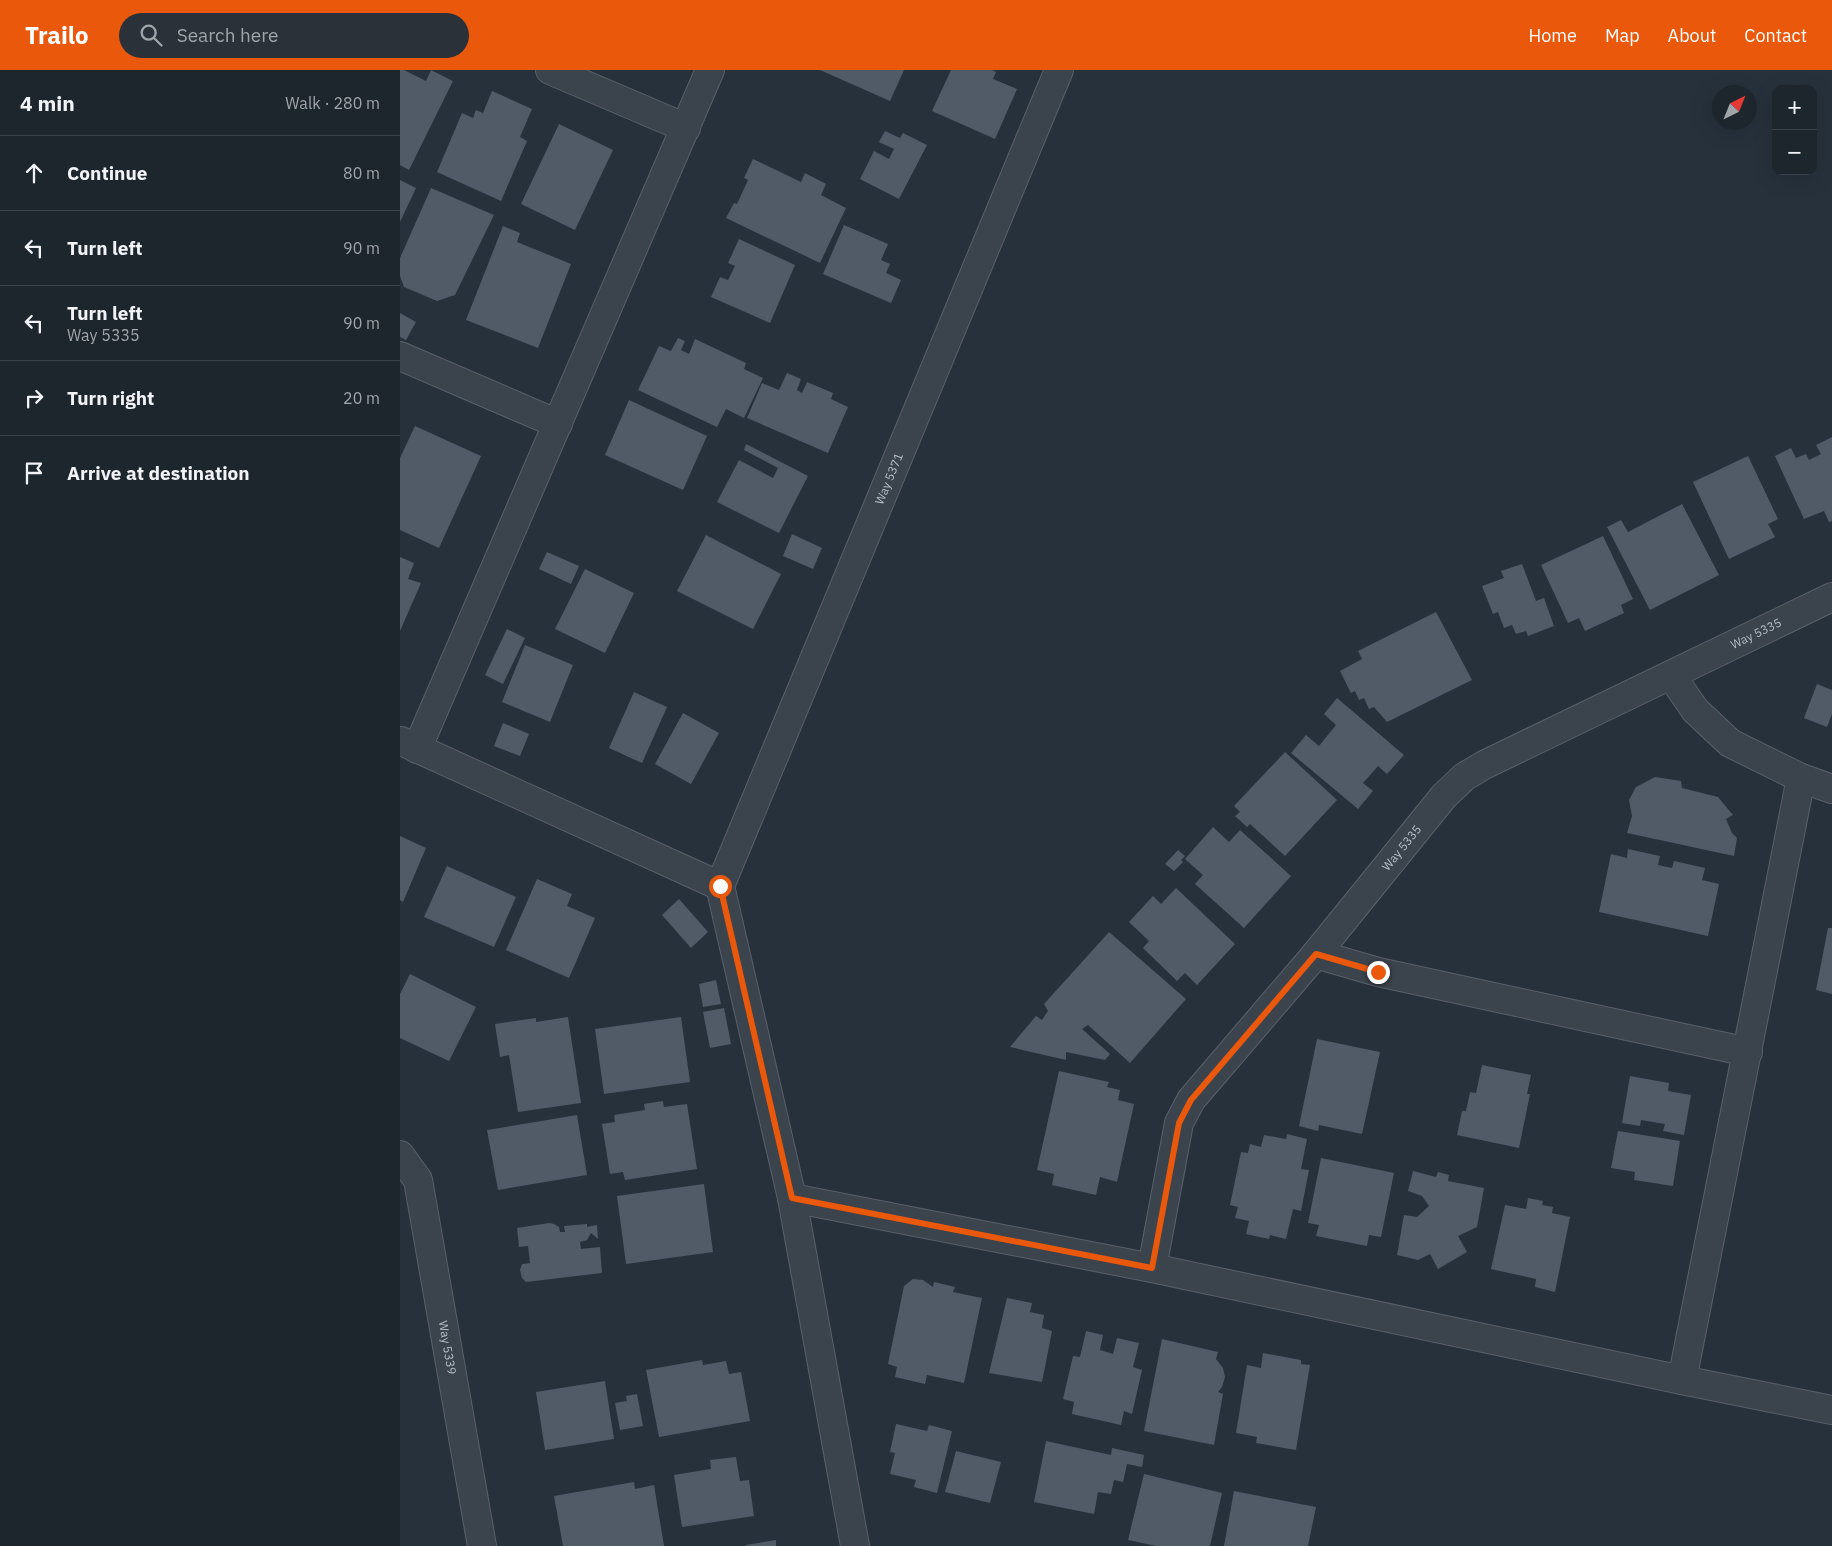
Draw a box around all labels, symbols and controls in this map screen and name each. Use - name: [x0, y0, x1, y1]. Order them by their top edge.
- search box: [119, 13, 469, 58]
- text: Trailo: [25, 19, 89, 51]
- icon: search: [137, 21, 165, 49]
- text: Search here: [177, 23, 278, 47]
- text: Home: [1529, 24, 1577, 47]
- text: Map: [1605, 24, 1640, 47]
- text: About: [1668, 24, 1716, 47]
- text: Contact: [1744, 24, 1807, 47]
- north arrow: [1712, 85, 1757, 130]
- map controls: [1772, 85, 1817, 175]
- button: +: [1772, 85, 1817, 130]
- text: 4 min: [20, 89, 75, 117]
- text: Walk · 280 m: [285, 93, 380, 113]
- button: −: [1772, 130, 1817, 175]
- icon: ahead: [20, 159, 48, 187]
- text: Continue: [67, 161, 147, 185]
- text: 80 m: [343, 163, 380, 183]
- icon: left: [20, 234, 48, 262]
- text: Turn left: [67, 236, 143, 260]
- text: 90 m: [343, 238, 380, 258]
- text: Turn left: [67, 301, 143, 325]
- icon: left: [20, 309, 48, 337]
- text: 90 m: [343, 313, 380, 333]
- text: Way 5335: [67, 325, 140, 345]
- icon: right: [20, 384, 48, 412]
- text: Turn right: [67, 386, 154, 410]
- text: 20 m: [343, 388, 380, 408]
- street label: Way 5371: [871, 450, 906, 507]
- icon: arrive: [20, 459, 48, 487]
- text: Arrive at destination: [67, 461, 250, 485]
- street label: Way 5335: [1728, 615, 1784, 652]
- street label: Way 5335: [1378, 822, 1424, 874]
- route start: [709, 875, 732, 898]
- route end: [1367, 961, 1390, 984]
- street label: Way 5339: [436, 1319, 460, 1376]

